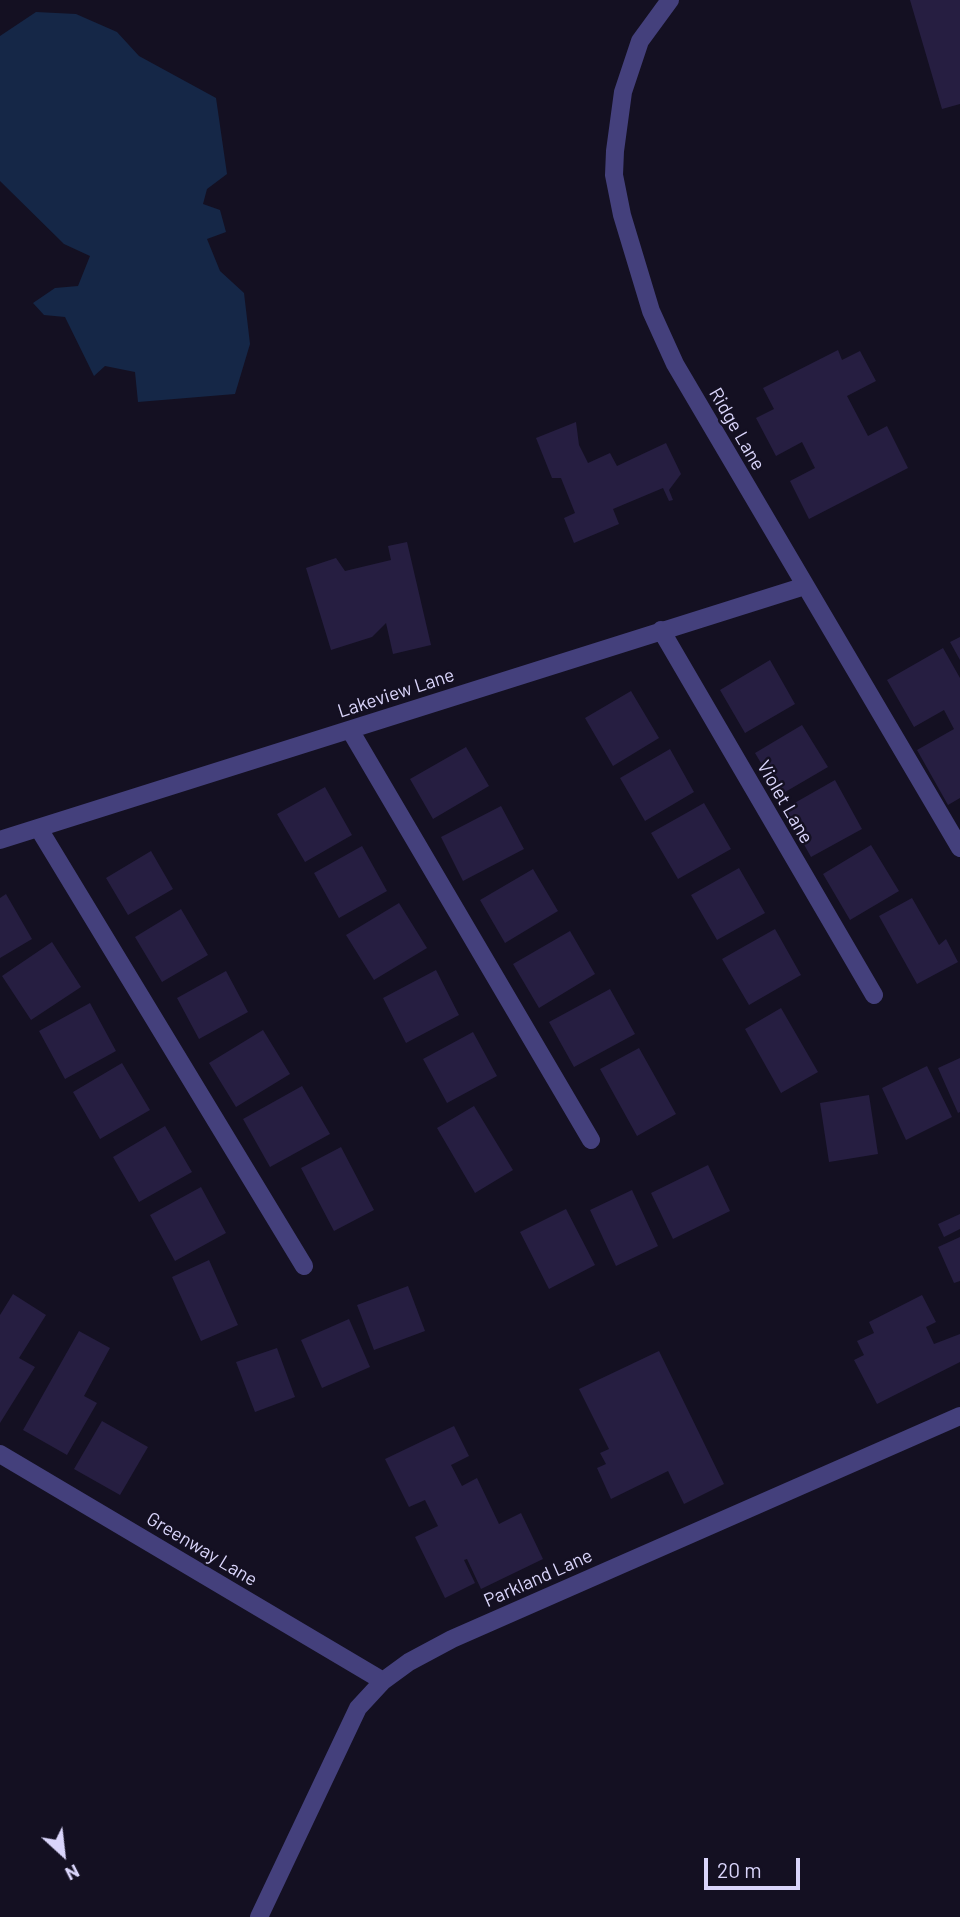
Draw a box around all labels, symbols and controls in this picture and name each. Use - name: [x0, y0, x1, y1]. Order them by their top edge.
- street label: Ridge Lane: [704, 384, 770, 474]
- street label: Lakeview Lane: [335, 663, 457, 723]
- street label: Violet Lane: [752, 756, 818, 848]
- street label: Greenway Lane: [142, 1507, 262, 1591]
- street label: Parkland Lane: [480, 1544, 596, 1612]
- north arrow: [28, 1819, 98, 1889]
- scale bar: [708, 1843, 804, 1887]
- text: 20 m: [717, 1857, 762, 1882]
- text: N: [62, 1860, 84, 1886]

